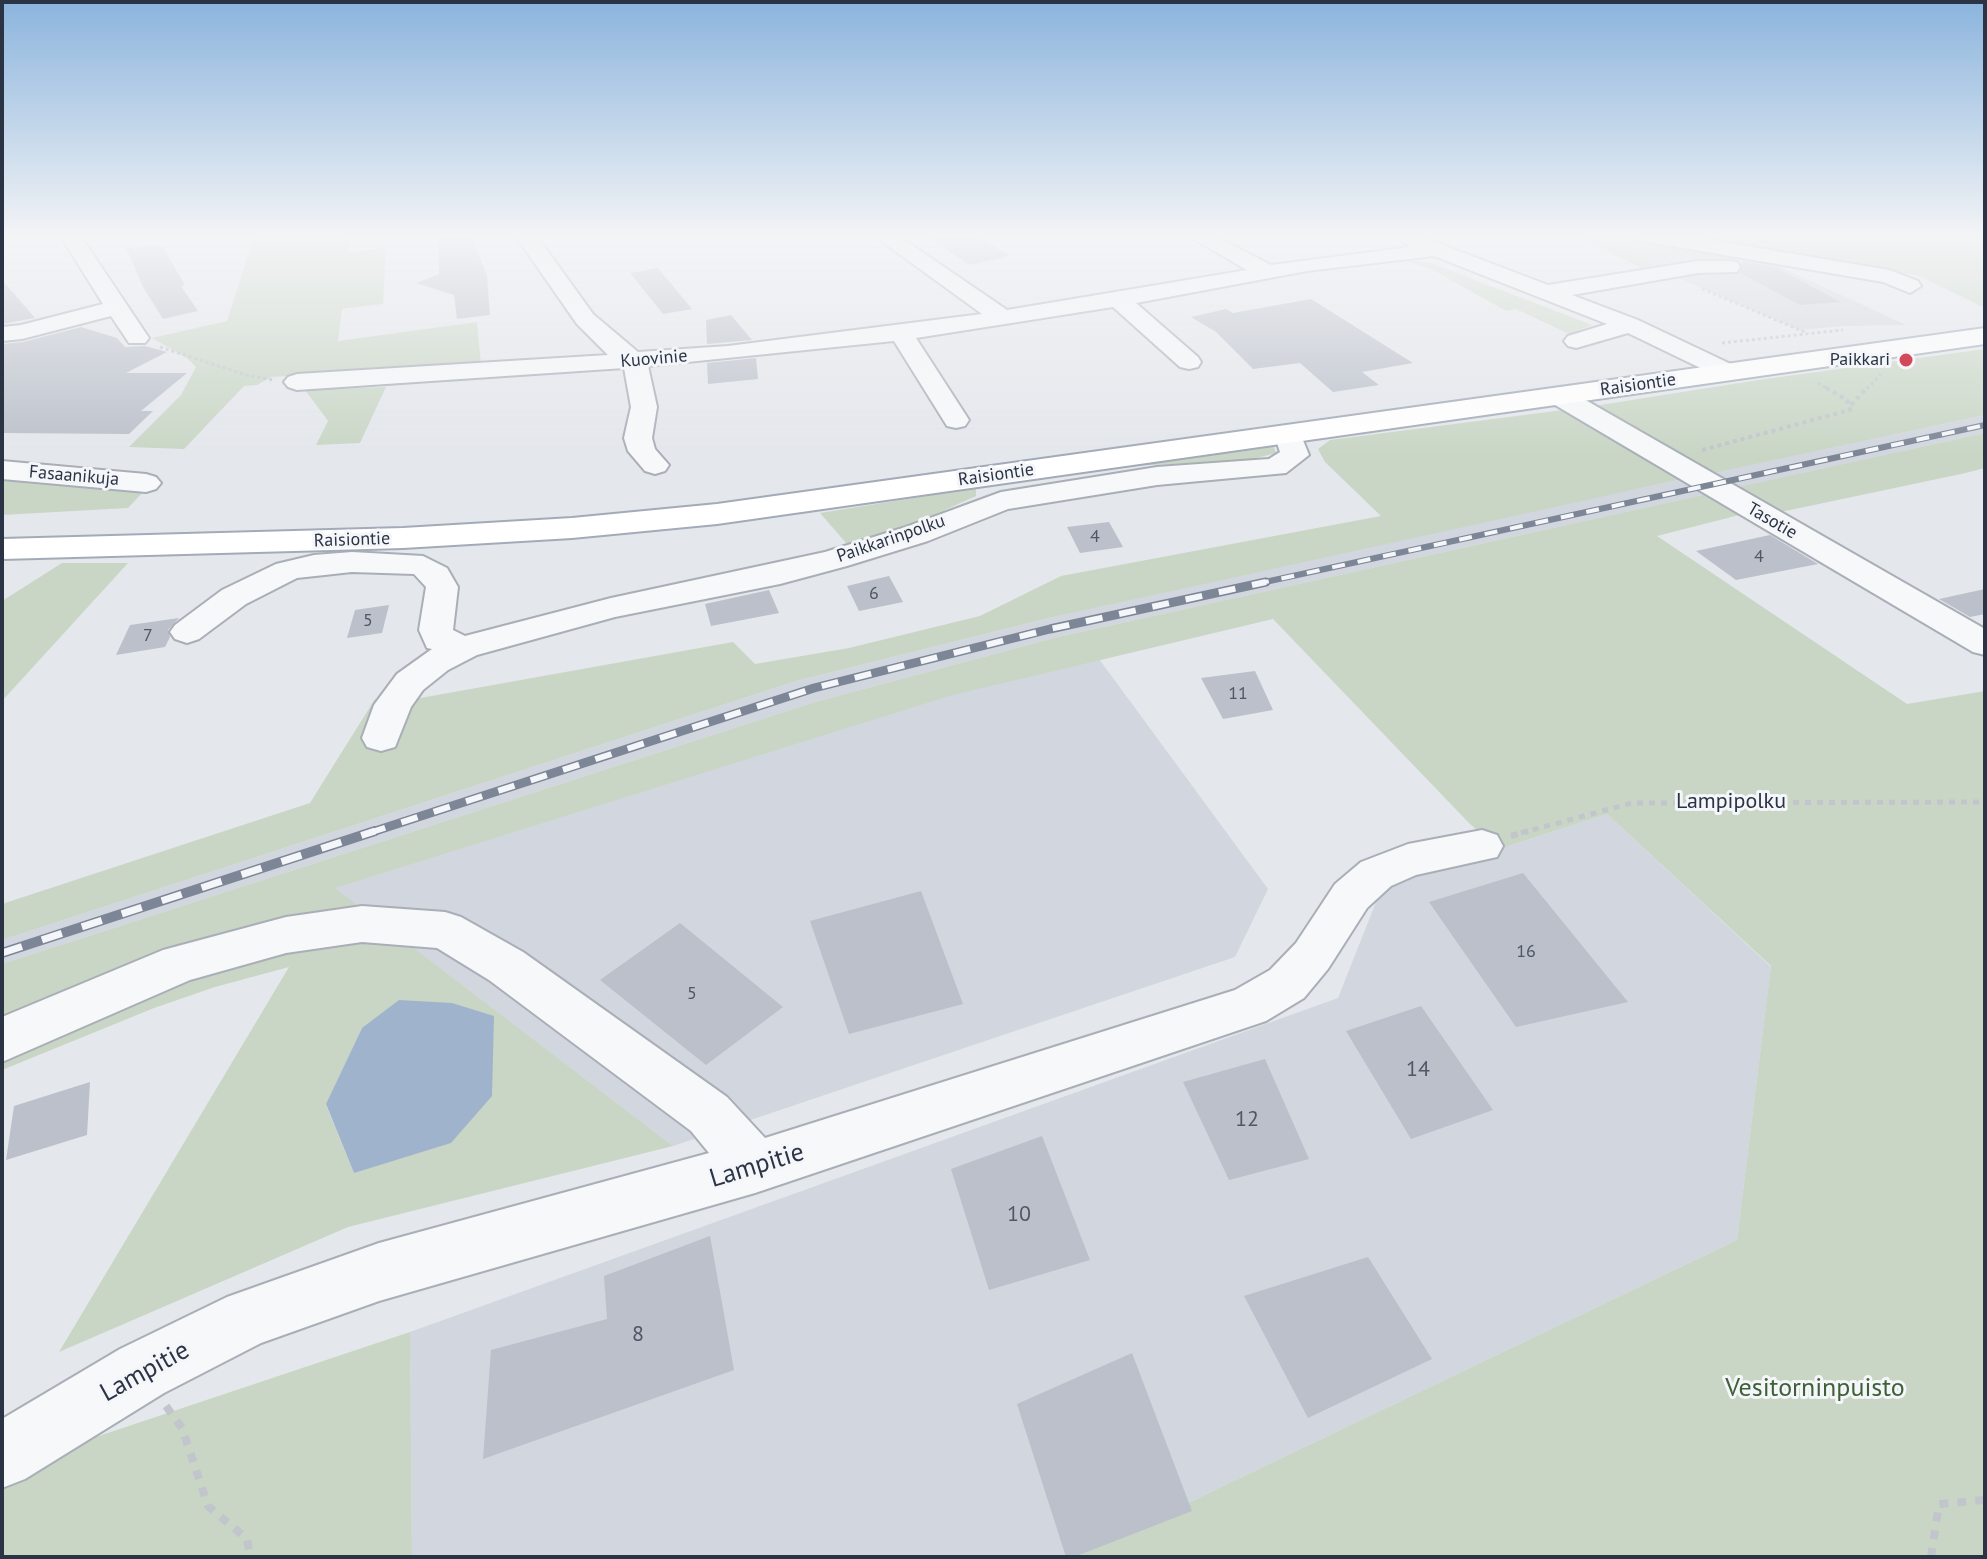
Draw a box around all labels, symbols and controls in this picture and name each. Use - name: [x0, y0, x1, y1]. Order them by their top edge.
- street label: Kuovinie: [620, 345, 688, 373]
- place label: Paikkari: [1830, 349, 1890, 371]
- marker: Paikkari: [1897, 351, 1915, 369]
- street label: Raisiontie: [1599, 369, 1677, 401]
- street label: Raisiontie: [957, 459, 1035, 491]
- street label: Fasaanikuja: [28, 461, 120, 491]
- street label: Tasotie: [1743, 498, 1801, 544]
- street label: Paikkarinpolku: [834, 510, 948, 568]
- house number: 4: [1090, 526, 1100, 548]
- street label: Raisiontie: [314, 528, 390, 552]
- house number: 4: [1754, 546, 1764, 568]
- house number: 6: [869, 583, 879, 605]
- house number: 5: [363, 610, 373, 632]
- house number: 7: [143, 625, 153, 647]
- house number: 11: [1228, 683, 1248, 705]
- street label: Lampipolku: [1676, 789, 1786, 815]
- house number: 16: [1516, 941, 1536, 963]
- house number: 5: [687, 983, 697, 1005]
- house number: 14: [1406, 1057, 1430, 1083]
- house number: 12: [1235, 1107, 1259, 1133]
- street label: Lampitie: [706, 1137, 808, 1195]
- house number: 10: [1007, 1202, 1031, 1228]
- house number: 8: [632, 1322, 644, 1348]
- street label: Lampitie: [95, 1335, 195, 1409]
- park label: Vesitorninpuisto: [1725, 1373, 1905, 1405]

